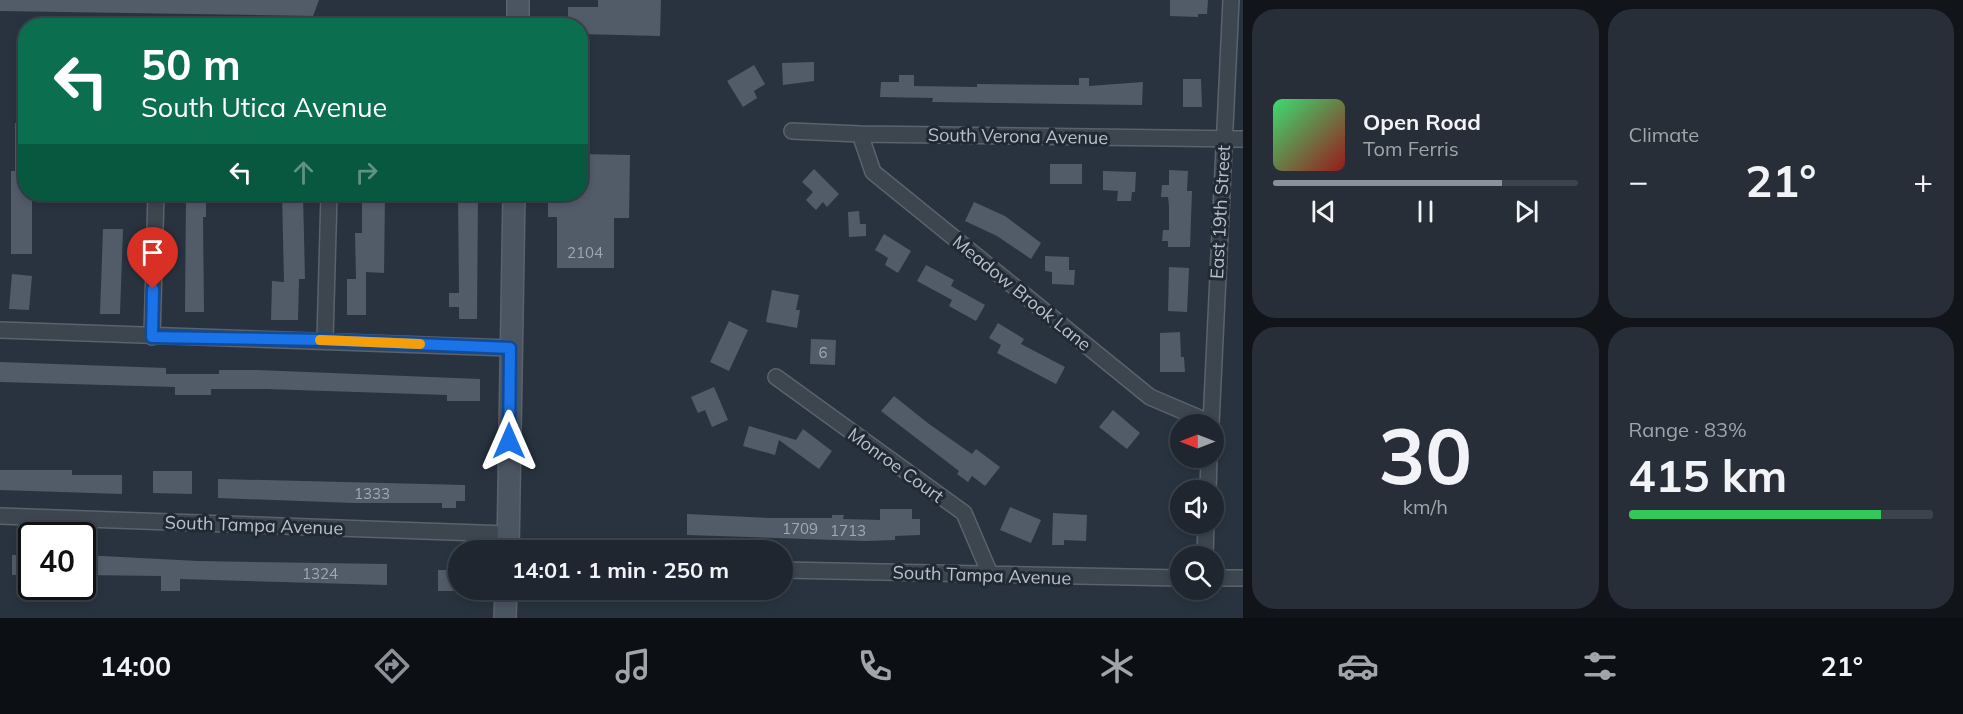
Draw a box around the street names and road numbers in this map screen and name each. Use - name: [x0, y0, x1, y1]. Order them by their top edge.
- street label: South Verona Avenue: [928, 123, 1108, 149]
- street label: East 19th Street: [1205, 144, 1235, 280]
- street label: Meadow Brook Lane: [948, 230, 1096, 356]
- street label: Monroe Court: [843, 422, 949, 508]
- street label: South Tampa Avenue: [164, 510, 344, 540]
- street label: South Tampa Avenue: [892, 560, 1072, 590]

